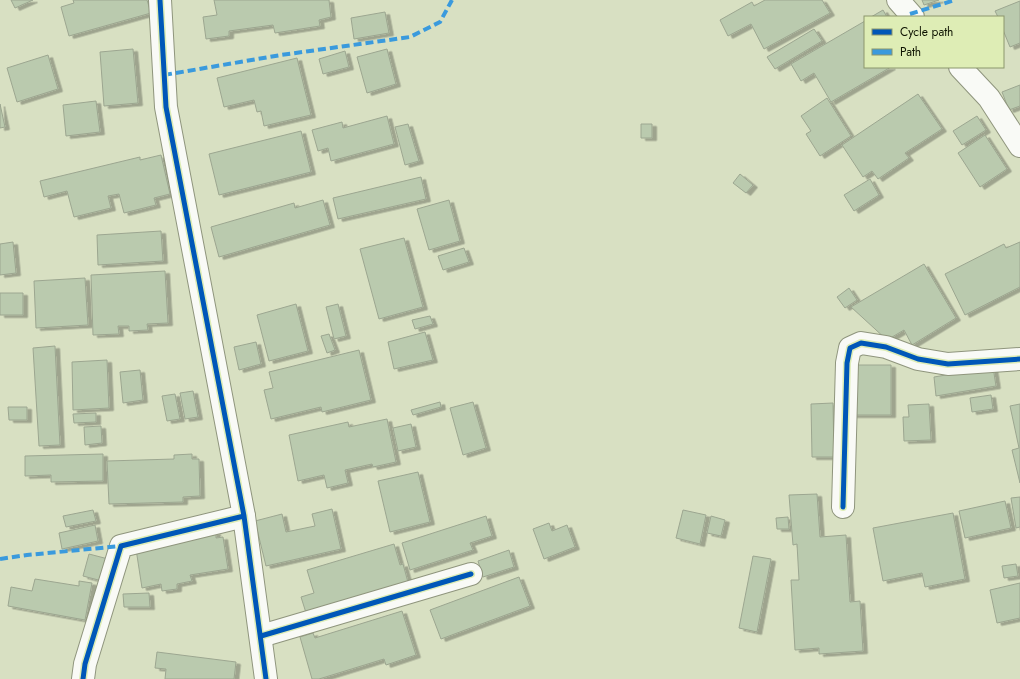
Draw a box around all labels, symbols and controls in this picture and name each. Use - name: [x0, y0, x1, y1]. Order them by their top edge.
- legend: [864, 16, 1004, 68]
- text: Cycle path: [900, 23, 953, 41]
- text: Path: [900, 43, 921, 61]

